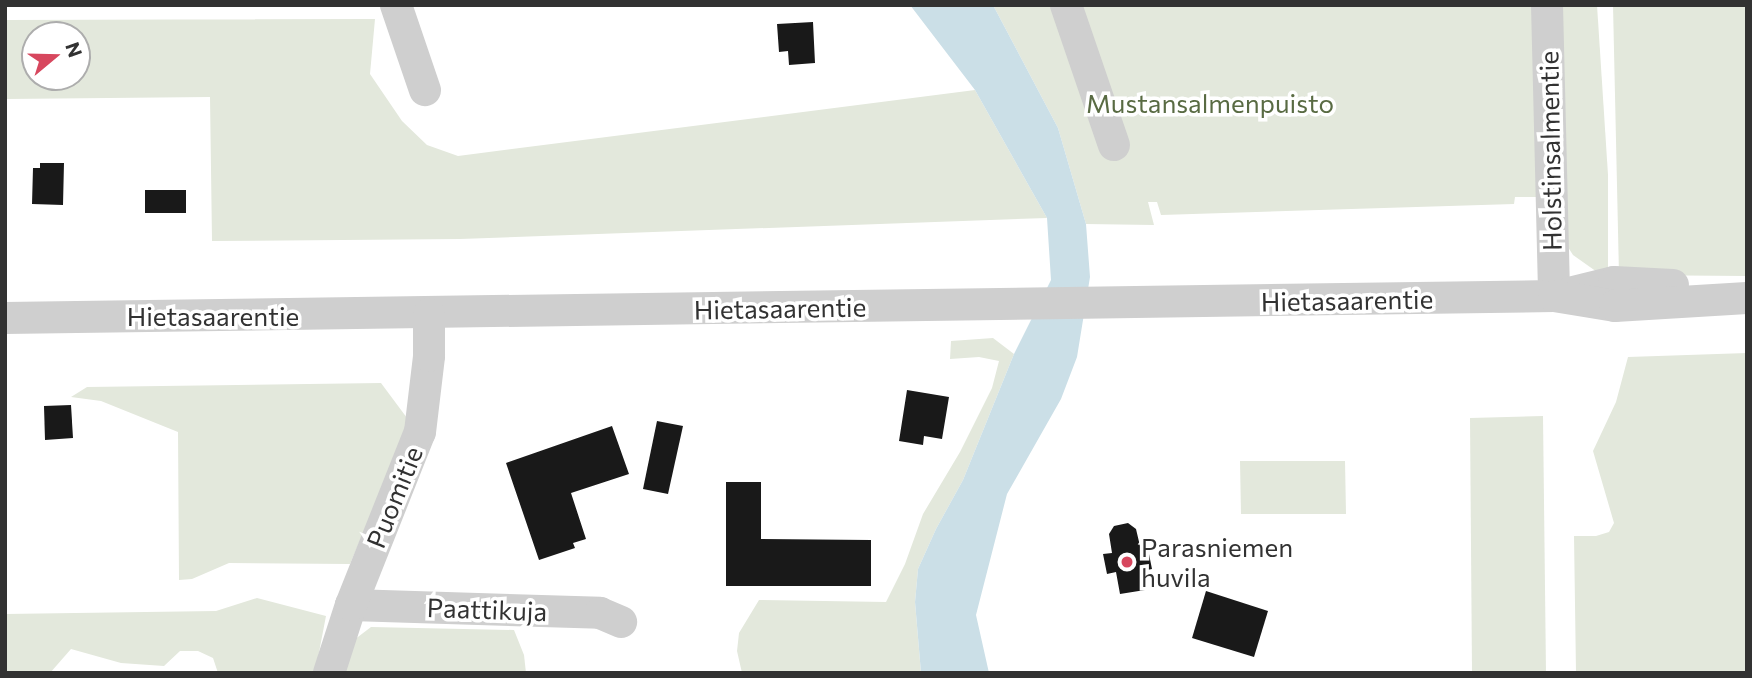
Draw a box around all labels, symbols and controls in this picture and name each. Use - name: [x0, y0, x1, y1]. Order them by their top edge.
- north arrow: [21, 21, 91, 91]
- text: N: [61, 39, 88, 60]
- street label: Holstinsalmentie: [1533, 51, 1567, 251]
- park label: Mustansalmenpuisto: [1086, 87, 1334, 119]
- street label: Hietasaarentie: [1260, 283, 1434, 317]
- street label: Hietasaarentie: [693, 291, 867, 325]
- street label: Hietasaarentie: [127, 300, 299, 332]
- street label: Puomitie: [360, 442, 428, 552]
- place label: Parasniemen huvila: [1141, 531, 1293, 592]
- marker: Parasniemen huvila: [1119, 554, 1135, 570]
- street label: Paattikuja: [426, 591, 548, 627]

